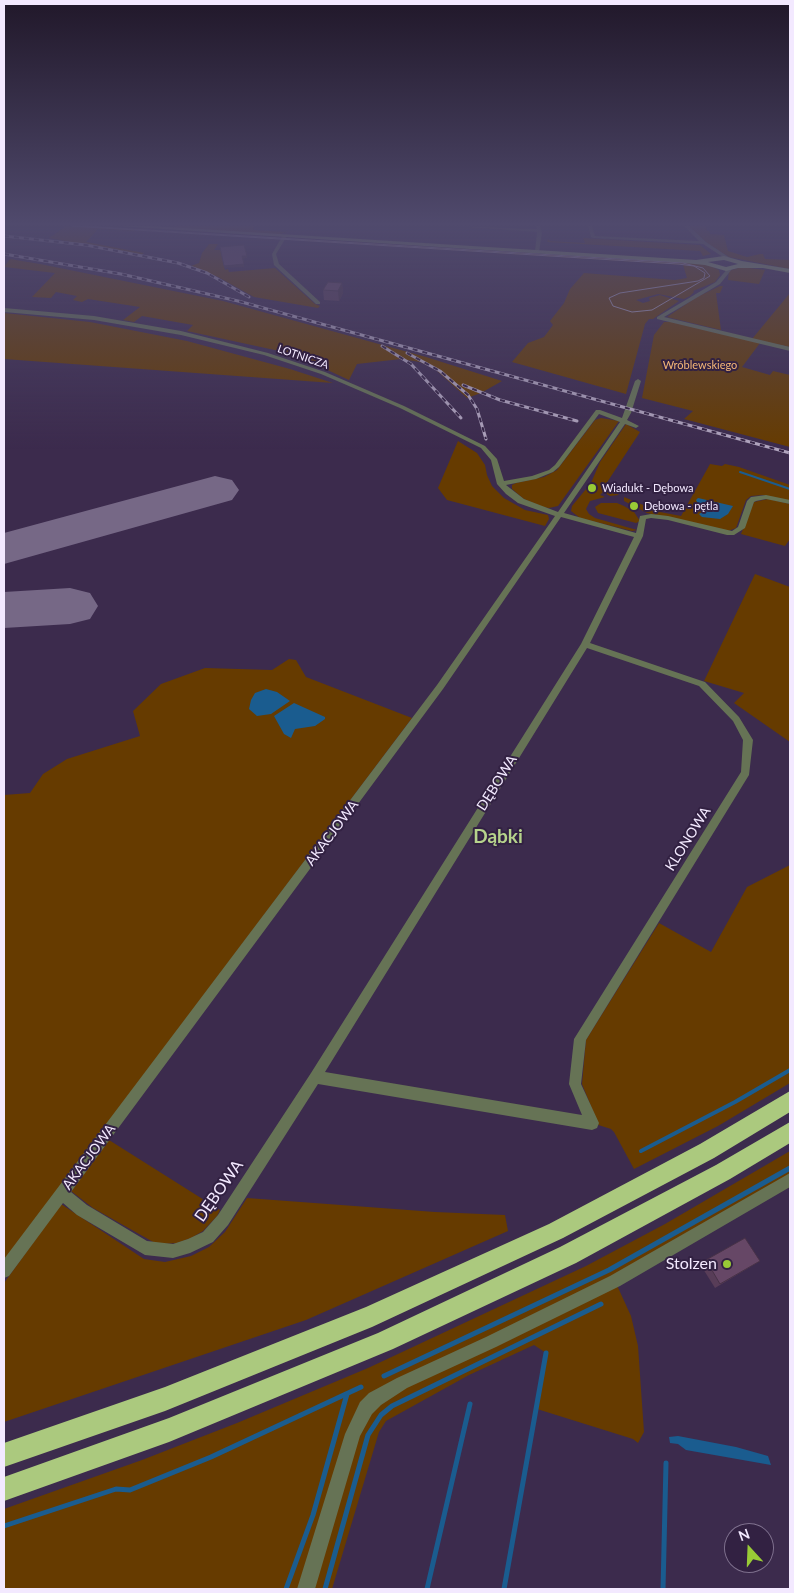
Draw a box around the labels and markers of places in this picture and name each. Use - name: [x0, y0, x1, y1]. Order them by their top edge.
- place label: Wiadukt - Dębowa: [602, 481, 693, 495]
- marker: Wiadukt - Dębowa: [586, 482, 598, 494]
- place label: Dębowa - pętla: [644, 499, 718, 513]
- marker: Dębowa - pętla: [628, 500, 640, 512]
- place label: Stolzen: [666, 1254, 717, 1274]
- marker: Stolzen: [721, 1258, 733, 1270]

